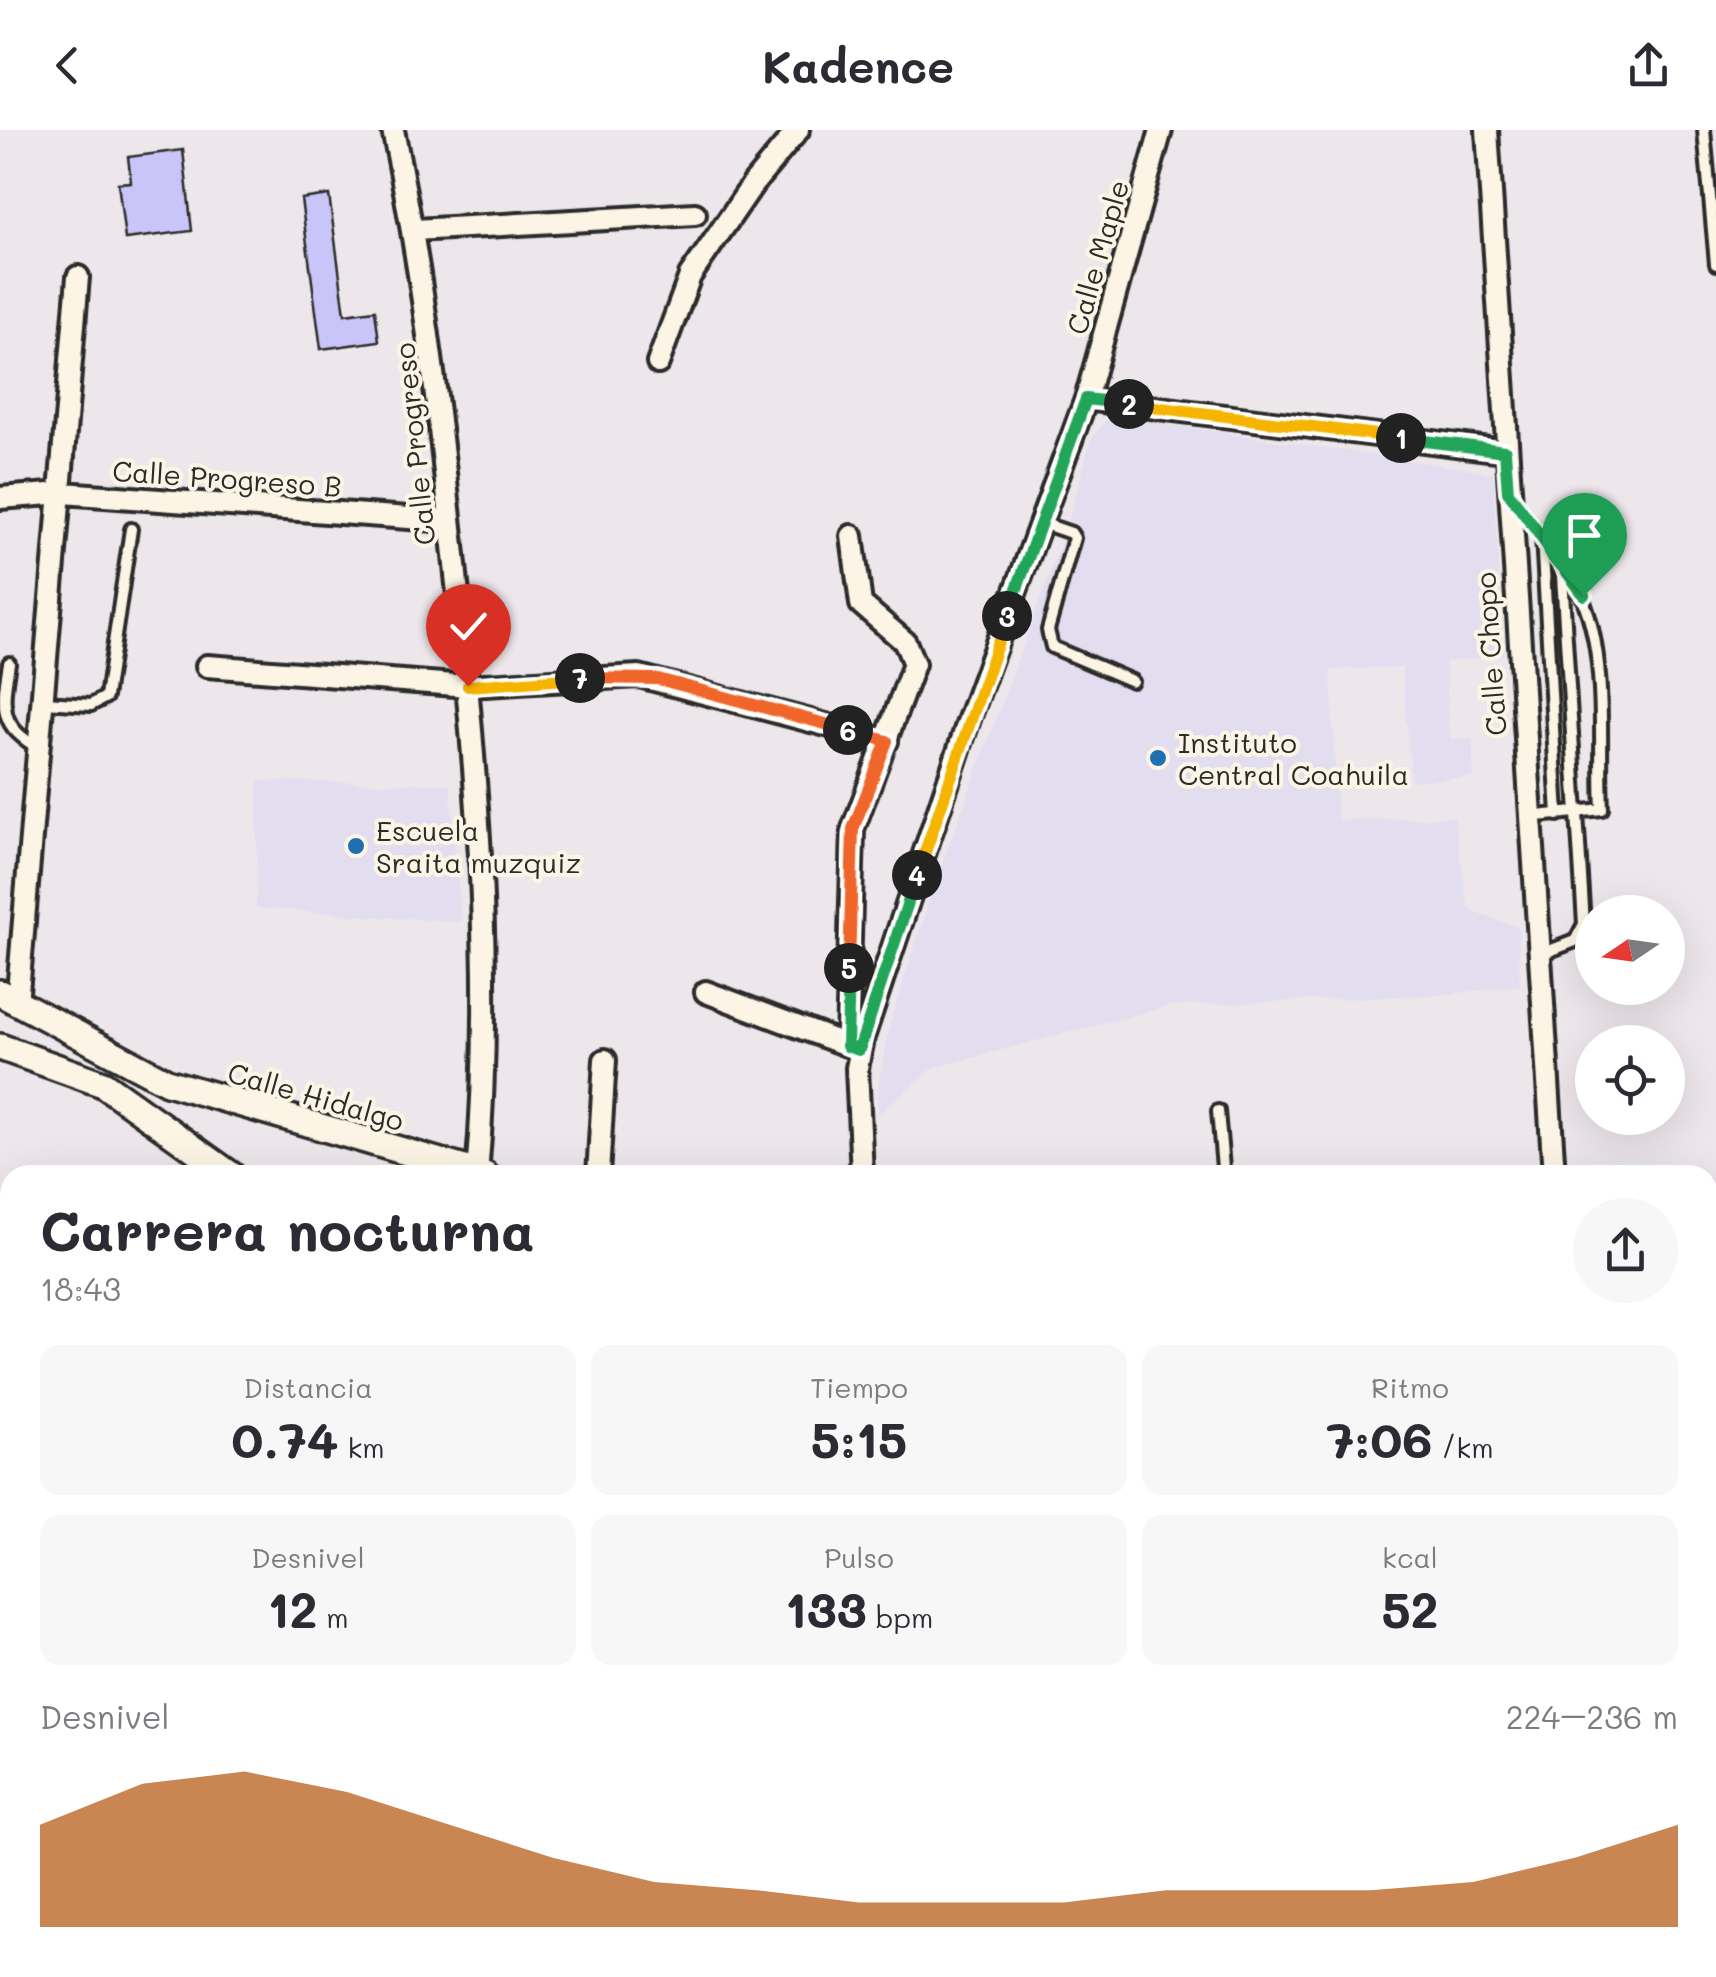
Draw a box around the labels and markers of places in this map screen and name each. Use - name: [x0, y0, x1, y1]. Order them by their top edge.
- pin: 2: [1104, 379, 1154, 429]
- pin: 1: [1376, 413, 1426, 463]
- pin: [1542, 493, 1627, 596]
- pin: [426, 584, 511, 687]
- pin: 3: [982, 591, 1032, 641]
- pin: 7: [555, 653, 605, 703]
- pin: 6: [823, 705, 873, 755]
- place label: Instituto Central Coahuila: [1178, 724, 1409, 792]
- marker: Instituto Central Coahuila: [1147, 747, 1169, 769]
- place label: Escuela Sraita muzquiz: [376, 812, 581, 880]
- marker: Escuela Sraita muzquiz: [345, 835, 367, 857]
- pin: 4: [892, 850, 942, 900]
- pin: 5: [824, 943, 874, 993]

